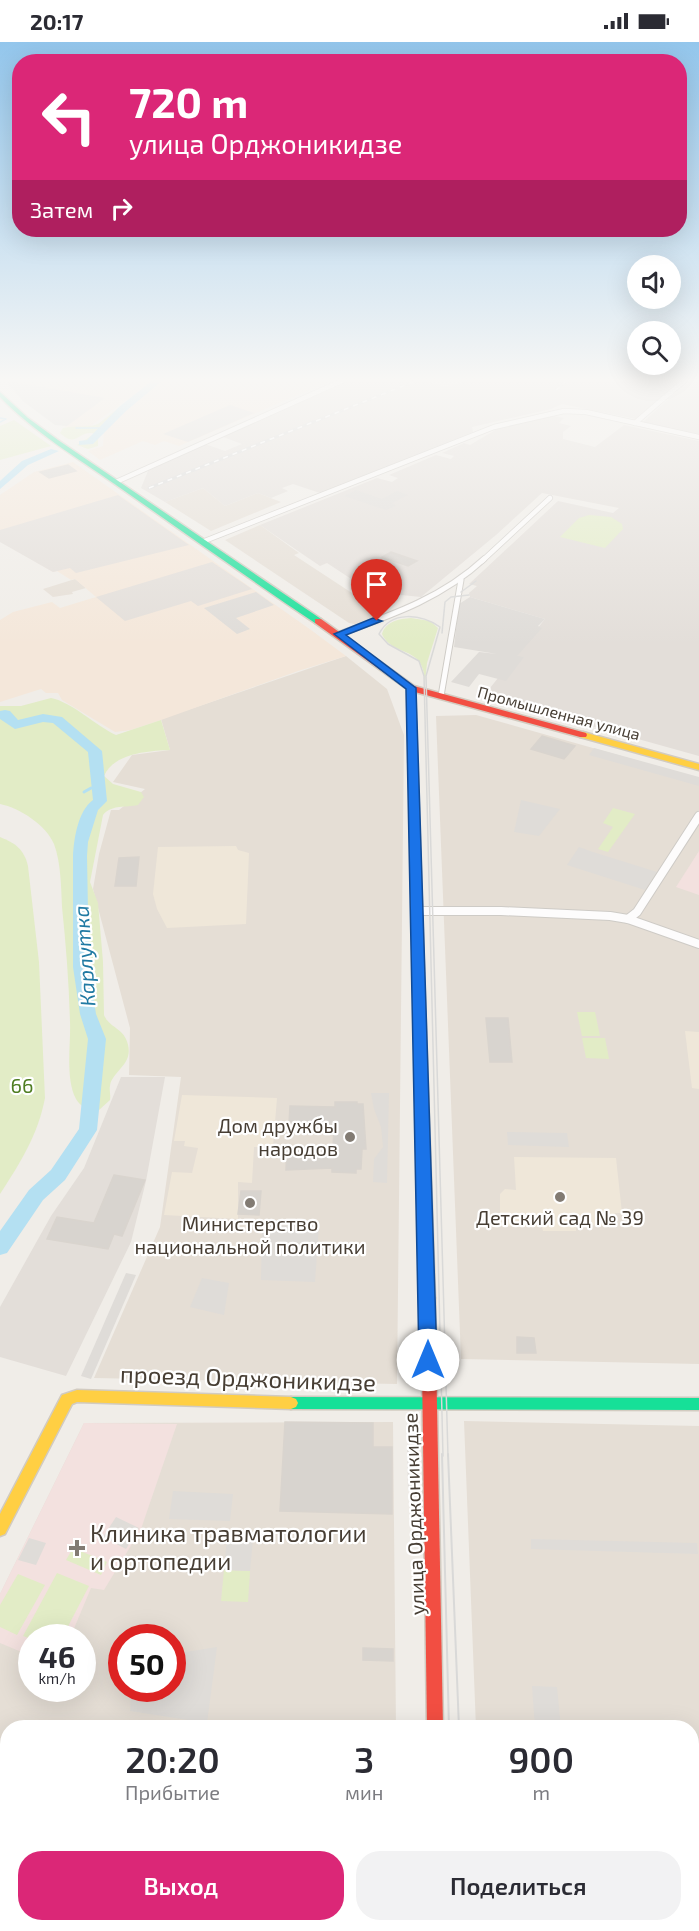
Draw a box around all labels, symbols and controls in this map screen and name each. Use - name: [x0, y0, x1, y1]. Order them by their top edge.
- text: 20:17: [30, 8, 83, 34]
- text: 720 m: [129, 76, 248, 126]
- icon: left: [30, 78, 108, 156]
- text: улица Орджоникидзе: [129, 127, 402, 159]
- icon: right: [105, 192, 138, 225]
- text: Затем: [30, 196, 93, 222]
- map controls: [627, 255, 681, 375]
- button: sound: [627, 255, 681, 309]
- button: search: [627, 321, 681, 375]
- pin: [351, 559, 402, 621]
- icon: arrive: [360, 568, 393, 601]
- street label: Промышленная улица: [475, 682, 643, 744]
- water label: Карлутка: [68, 905, 100, 1007]
- park label: 66: [11, 1073, 33, 1097]
- place label: Дом дружбы народов: [218, 1113, 338, 1160]
- marker: Дом дружбы народов: [343, 1130, 357, 1144]
- marker: Детский сад № 39: [553, 1190, 567, 1204]
- marker: Министерство национальной политики: [243, 1196, 257, 1210]
- place label: Детский сад № 39: [476, 1205, 644, 1229]
- place label: Министерство национальной политики: [135, 1211, 365, 1258]
- position arrow: [396, 1328, 460, 1392]
- street label: проезд Орджоникидзе: [119, 1359, 377, 1396]
- street label: улица Орджоникидзе: [397, 1412, 430, 1616]
- place label: Клиника травматологии и ортопедии: [90, 1518, 367, 1575]
- marker: Клиника травматологии и ортопедии: [68, 1539, 86, 1557]
- speed limit sign: 50: [108, 1624, 186, 1702]
- text: 46: [39, 1638, 75, 1674]
- text: km/h: [38, 1669, 76, 1687]
- text: 20:20: [125, 1737, 220, 1780]
- text: 3: [354, 1737, 374, 1780]
- text: 900: [508, 1737, 574, 1780]
- text: Прибытие: [125, 1780, 220, 1804]
- text: мин: [345, 1780, 383, 1804]
- text: m: [532, 1780, 550, 1804]
- button: Выход: [18, 1851, 344, 1920]
- button: Поделиться: [356, 1851, 681, 1920]

